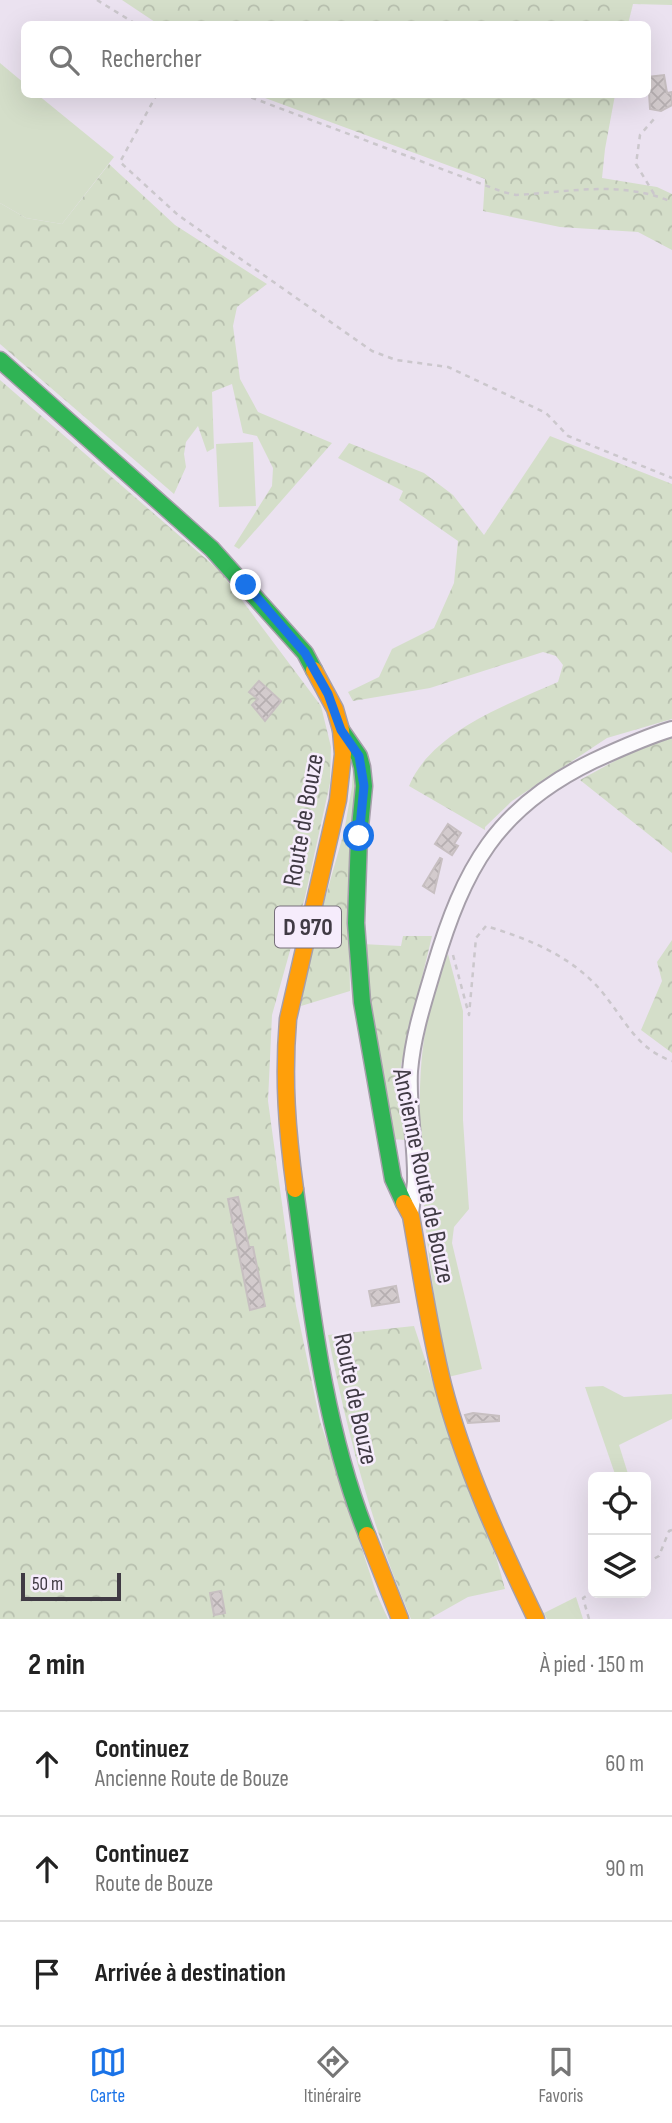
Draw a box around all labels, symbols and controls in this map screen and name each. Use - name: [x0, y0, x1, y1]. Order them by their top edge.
- search box: [21, 21, 651, 98]
- icon: search: [45, 41, 83, 79]
- text: Rechercher: [101, 44, 202, 75]
- route end: [230, 569, 261, 600]
- street label: Route de Bouze: [277, 751, 331, 889]
- route start: [343, 820, 374, 851]
- road number: D 970: [275, 906, 341, 947]
- street label: Ancienne Route de Bouze: [385, 1065, 461, 1286]
- street label: Route de Bouze: [326, 1330, 384, 1468]
- map controls: [588, 1472, 651, 1598]
- button: locate: [588, 1472, 651, 1535]
- button: layers: [588, 1535, 651, 1598]
- scale bar: [21, 1570, 121, 1602]
- text: 50 m: [32, 1573, 63, 1596]
- text: 2 min: [28, 1647, 85, 1683]
- text: À pied · 150 m: [540, 1651, 644, 1679]
- text: Continuez: [95, 1734, 189, 1765]
- icon: ahead: [28, 1745, 66, 1783]
- text: 60 m: [605, 1750, 644, 1778]
- text: Ancienne Route de Bouze: [95, 1765, 289, 1793]
- text: Continuez: [95, 1839, 189, 1870]
- icon: ahead: [28, 1850, 66, 1888]
- text: 90 m: [605, 1855, 644, 1883]
- text: Route de Bouze: [95, 1870, 213, 1898]
- icon: arrive: [28, 1955, 66, 1993]
- text: Arrivée à destination: [95, 1958, 286, 1989]
- tab: Carte: [89, 2043, 127, 2108]
- tab: Itinéraire: [304, 2043, 361, 2108]
- tab: Favoris: [539, 2043, 583, 2108]

